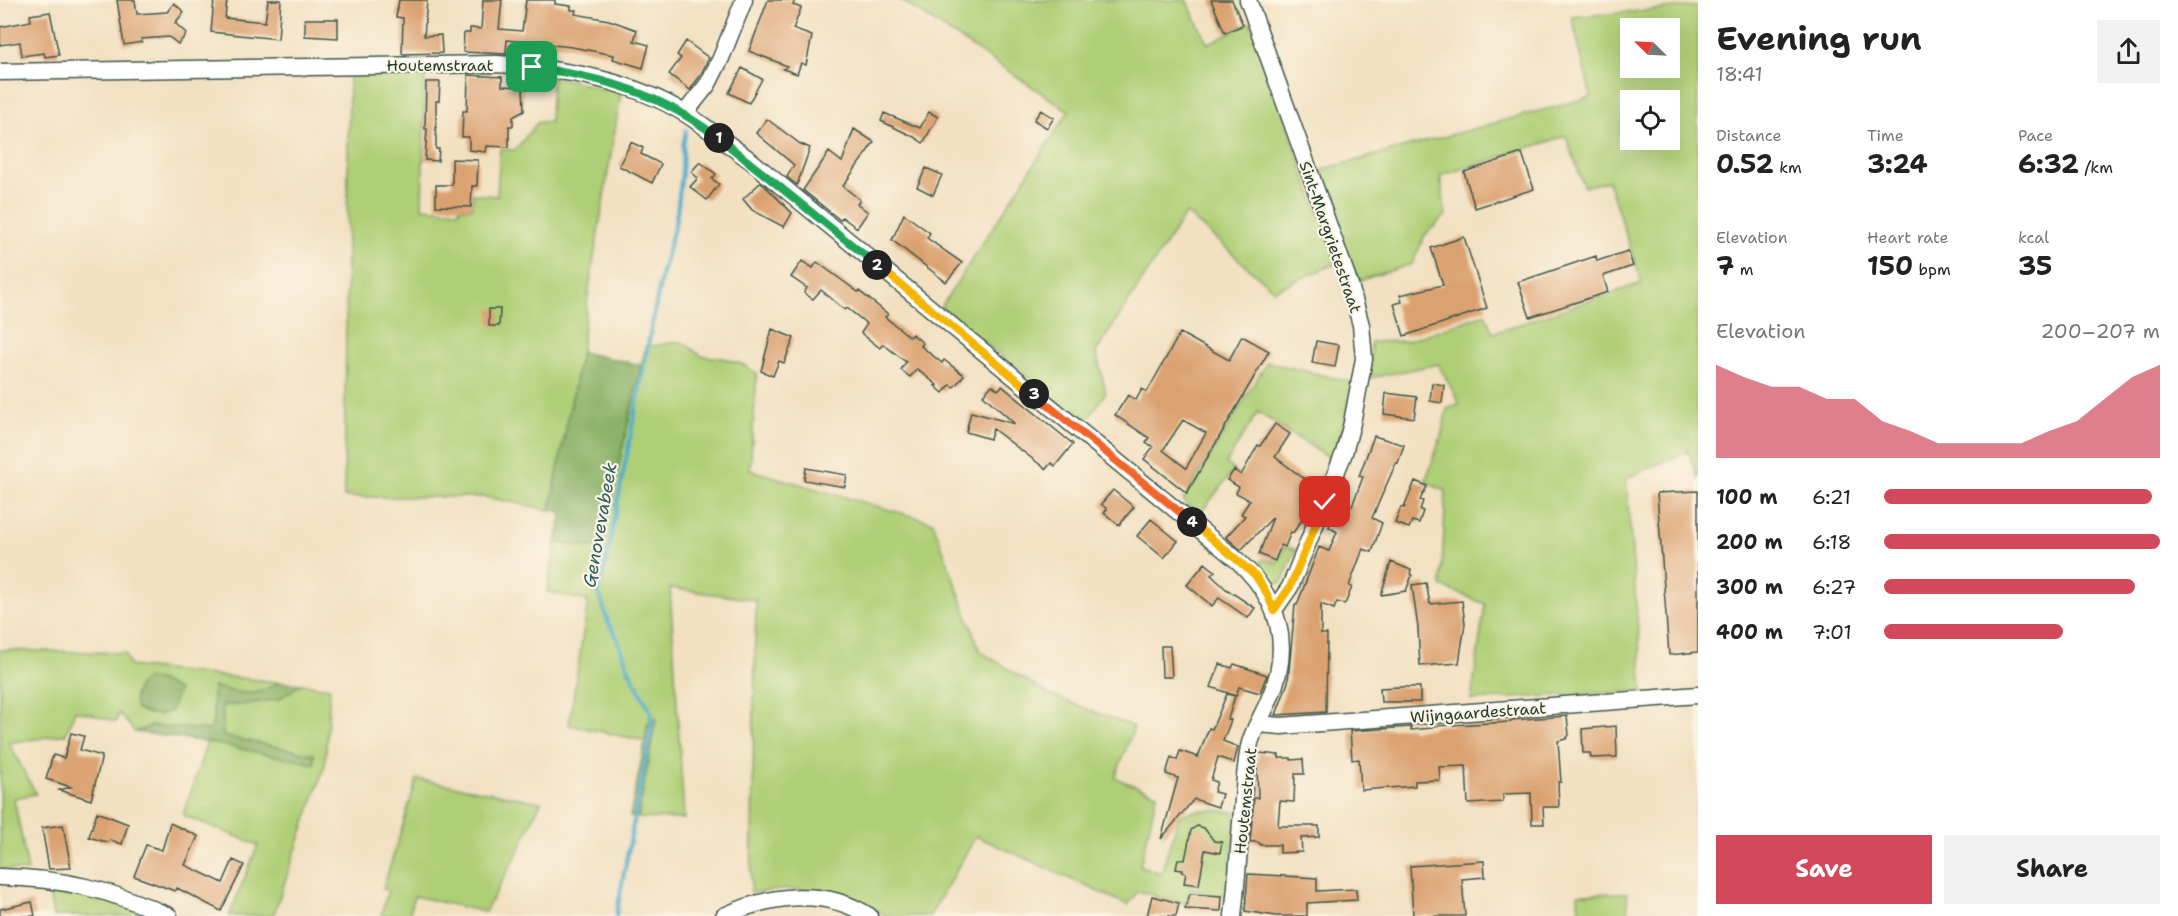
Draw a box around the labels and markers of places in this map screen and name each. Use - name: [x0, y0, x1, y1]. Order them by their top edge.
- pin: [506, 41, 557, 92]
- pin: 1: [704, 123, 734, 153]
- pin: 2: [862, 250, 892, 280]
- pin: 3: [1019, 379, 1049, 409]
- pin: [1299, 476, 1350, 527]
- pin: 4: [1177, 507, 1207, 537]

